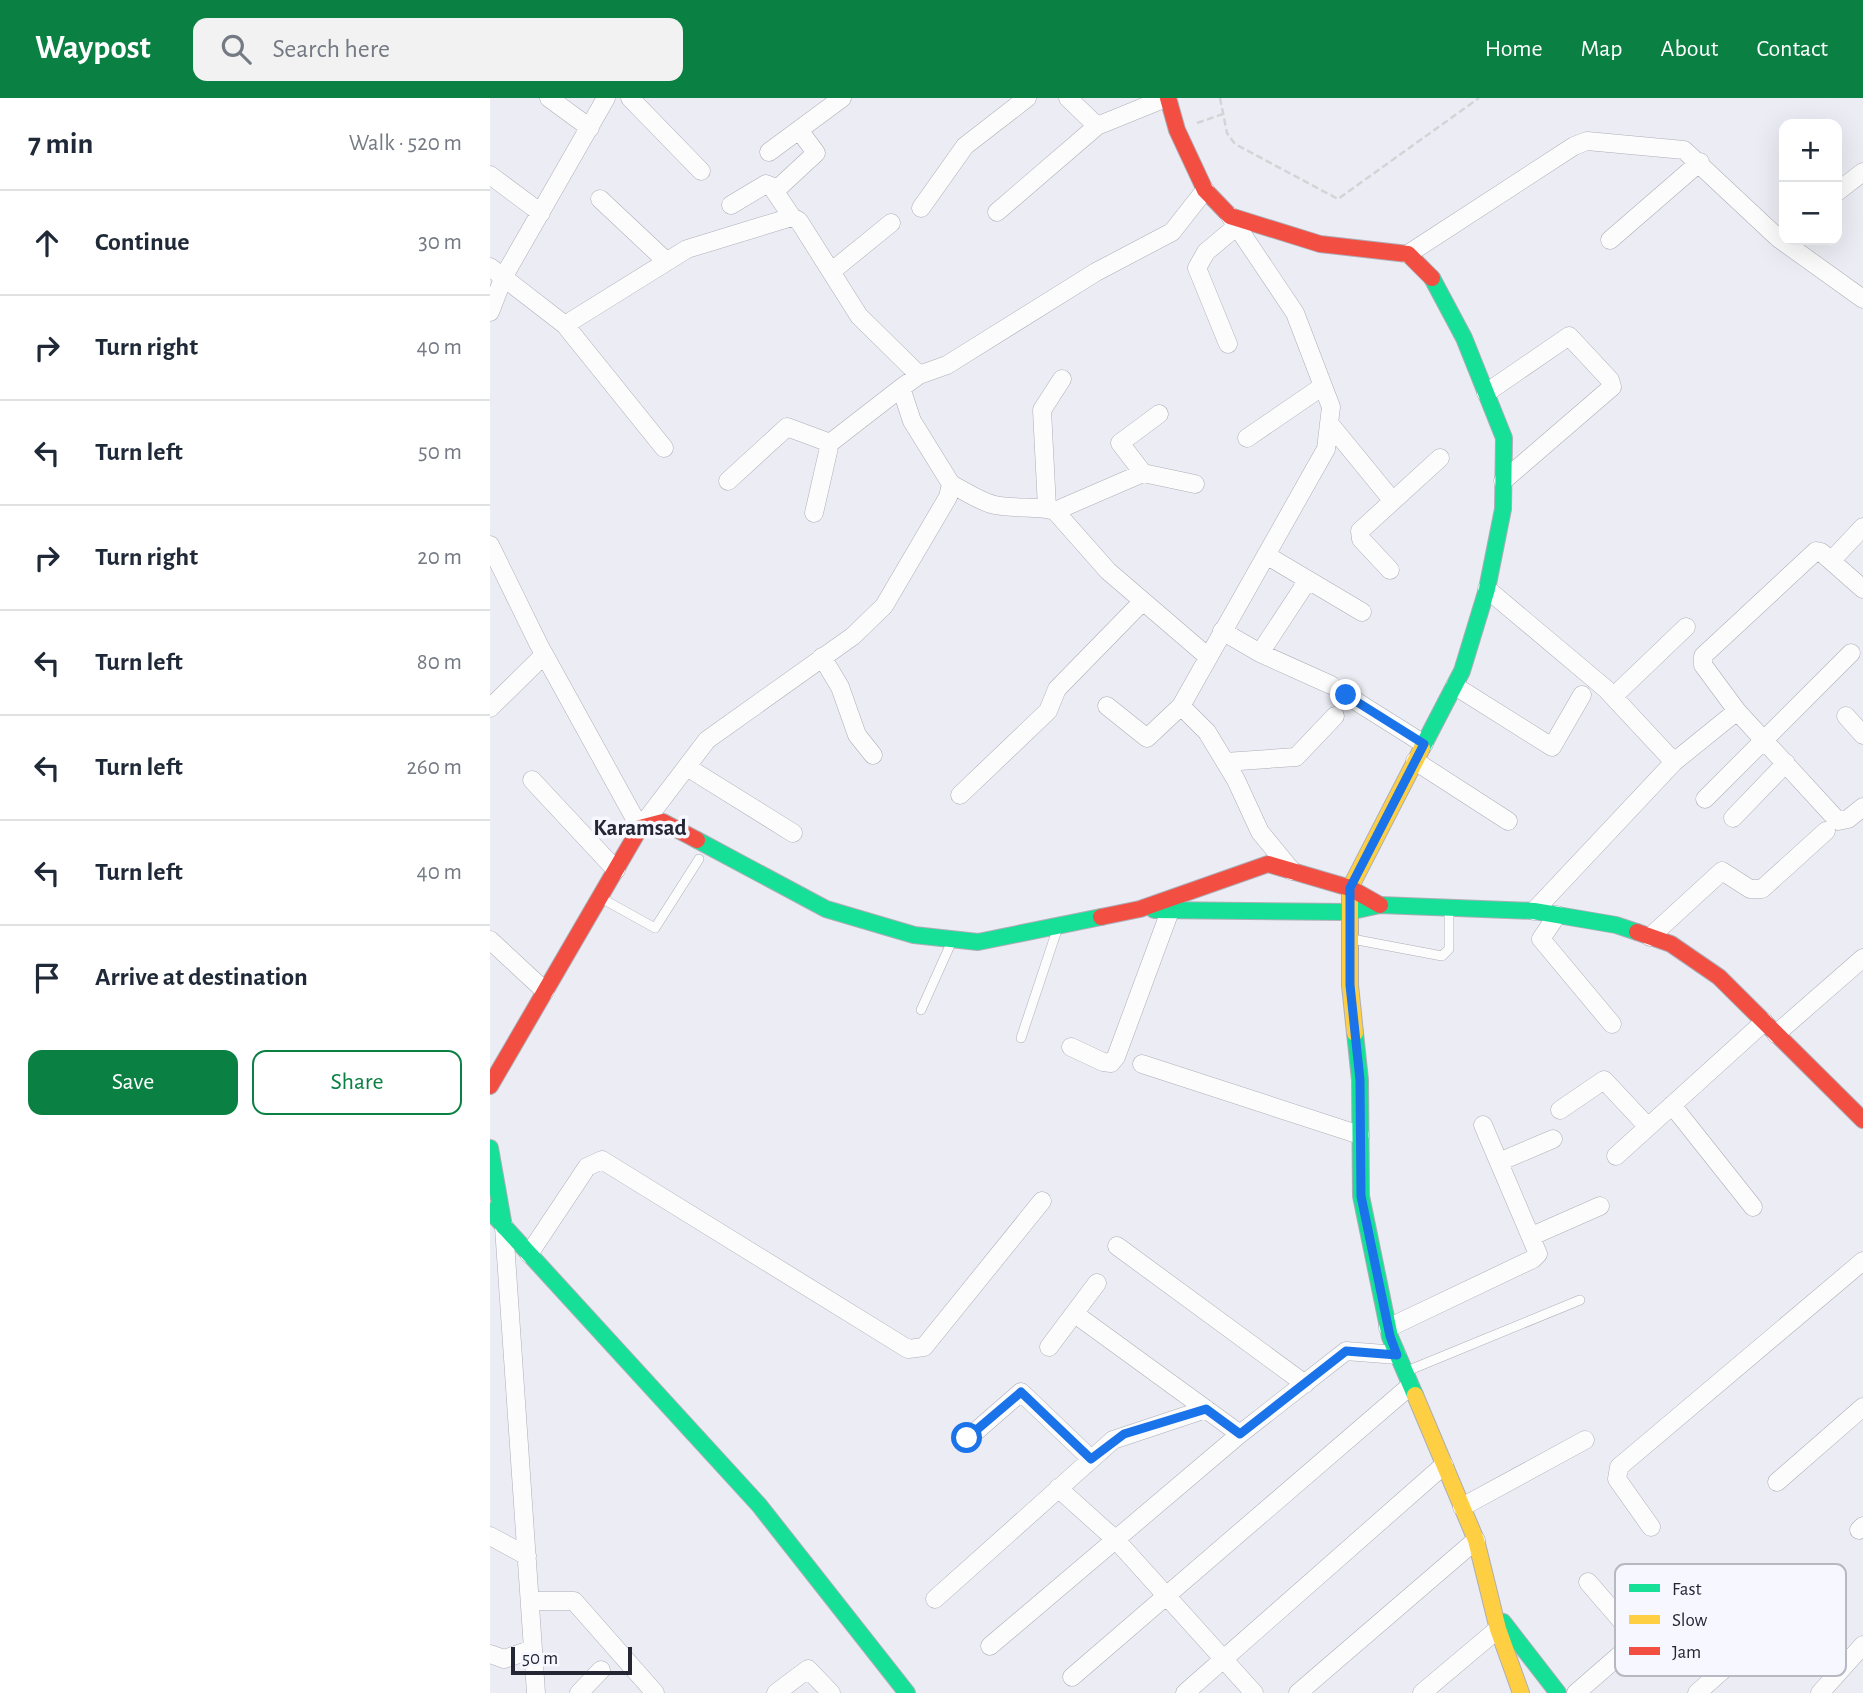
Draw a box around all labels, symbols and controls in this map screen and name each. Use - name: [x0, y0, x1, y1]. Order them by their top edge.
- search box: [193, 18, 683, 81]
- icon: search: [217, 30, 255, 68]
- text: Waypost: [35, 32, 151, 65]
- text: Search here: [273, 36, 390, 62]
- text: Home: [1485, 37, 1543, 61]
- text: Map: [1581, 37, 1623, 61]
- text: About: [1661, 37, 1718, 61]
- text: Contact: [1756, 37, 1828, 61]
- map controls: [1779, 119, 1842, 245]
- button: +: [1779, 119, 1842, 182]
- text: 7 min: [28, 129, 93, 159]
- text: Walk · 520 m: [349, 132, 462, 155]
- button: −: [1779, 182, 1842, 245]
- icon: ahead: [28, 224, 66, 262]
- text: Continue: [95, 229, 190, 255]
- text: 30 m: [418, 231, 462, 254]
- icon: right: [28, 329, 66, 367]
- text: Turn right: [95, 334, 198, 360]
- text: 40 m: [417, 336, 462, 359]
- icon: left: [28, 434, 66, 472]
- text: Turn left: [95, 439, 183, 465]
- text: 50 m: [418, 441, 462, 464]
- icon: right: [28, 539, 66, 577]
- text: Turn right: [95, 544, 198, 570]
- text: 20 m: [417, 546, 462, 569]
- icon: left: [28, 644, 66, 682]
- text: Turn left: [95, 649, 183, 675]
- text: 80 m: [417, 651, 462, 674]
- route end: [1330, 679, 1361, 710]
- icon: left: [28, 749, 66, 787]
- text: Turn left: [95, 754, 183, 780]
- text: 260 m: [406, 756, 462, 779]
- district label: Karamsad: [593, 817, 687, 840]
- icon: left: [28, 854, 66, 892]
- text: Turn left: [95, 859, 183, 885]
- text: 40 m: [417, 861, 462, 884]
- icon: arrive: [28, 959, 66, 997]
- text: Arrive at destination: [95, 964, 308, 990]
- button: Save: [28, 1050, 238, 1115]
- button: Share: [252, 1050, 462, 1115]
- route start: [951, 1422, 982, 1453]
- legend: [1615, 1564, 1846, 1676]
- text: Fast: [1672, 1580, 1702, 1599]
- text: Slow: [1672, 1611, 1708, 1630]
- text: Jam: [1672, 1643, 1701, 1662]
- scale bar: [511, 1644, 632, 1676]
- text: 50 m: [522, 1649, 558, 1668]

